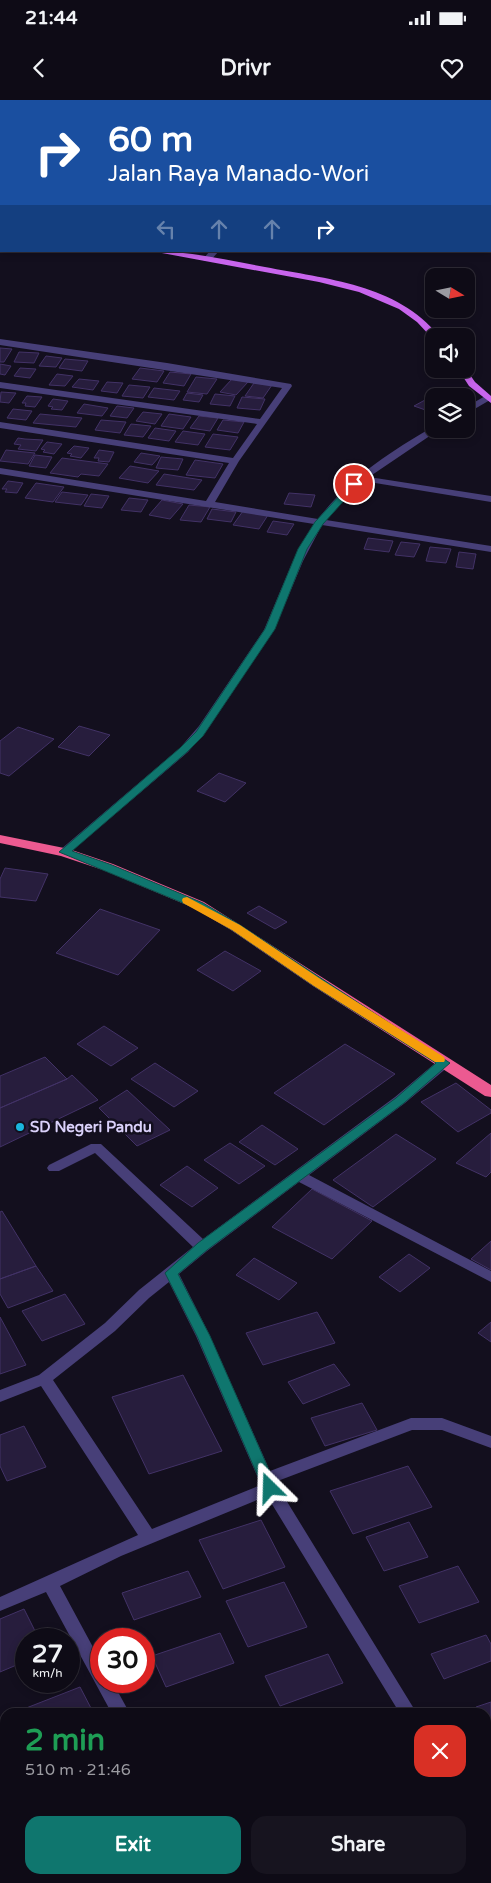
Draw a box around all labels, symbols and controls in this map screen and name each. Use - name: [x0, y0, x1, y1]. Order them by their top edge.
- text: 21:44: [25, 7, 78, 29]
- icon: back: [25, 54, 53, 82]
- icon: heart: [438, 54, 466, 82]
- text: Drivr: [220, 55, 271, 81]
- text: 60 m: [108, 119, 193, 161]
- icon: right: [25, 120, 90, 185]
- text: Jalan Raya Manado-Wori: [108, 161, 369, 187]
- icon: left: [152, 215, 180, 243]
- icon: ahead: [205, 215, 233, 243]
- icon: ahead: [258, 215, 286, 243]
- icon: right: [311, 215, 339, 243]
- north arrow: [425, 268, 475, 318]
- map controls: [425, 268, 475, 438]
- button: sound: [425, 328, 475, 378]
- button: layers: [425, 388, 475, 438]
- pin: [333, 463, 375, 505]
- icon: arrive: [340, 470, 368, 498]
- place label: SD Negeri Pandu: [30, 1118, 152, 1137]
- marker: SD Negeri Pandu: [14, 1121, 26, 1133]
- position arrow: [243, 1461, 295, 1513]
- speed limit sign: 30: [90, 1628, 155, 1693]
- text: 27: [32, 1639, 63, 1669]
- text: km/h: [32, 1666, 63, 1680]
- text: 2 min: [25, 1722, 105, 1759]
- button: close: [414, 1725, 466, 1777]
- text: 510 m · 21:46: [25, 1760, 131, 1780]
- button: Exit: [25, 1816, 241, 1874]
- button: Share: [251, 1816, 466, 1874]

